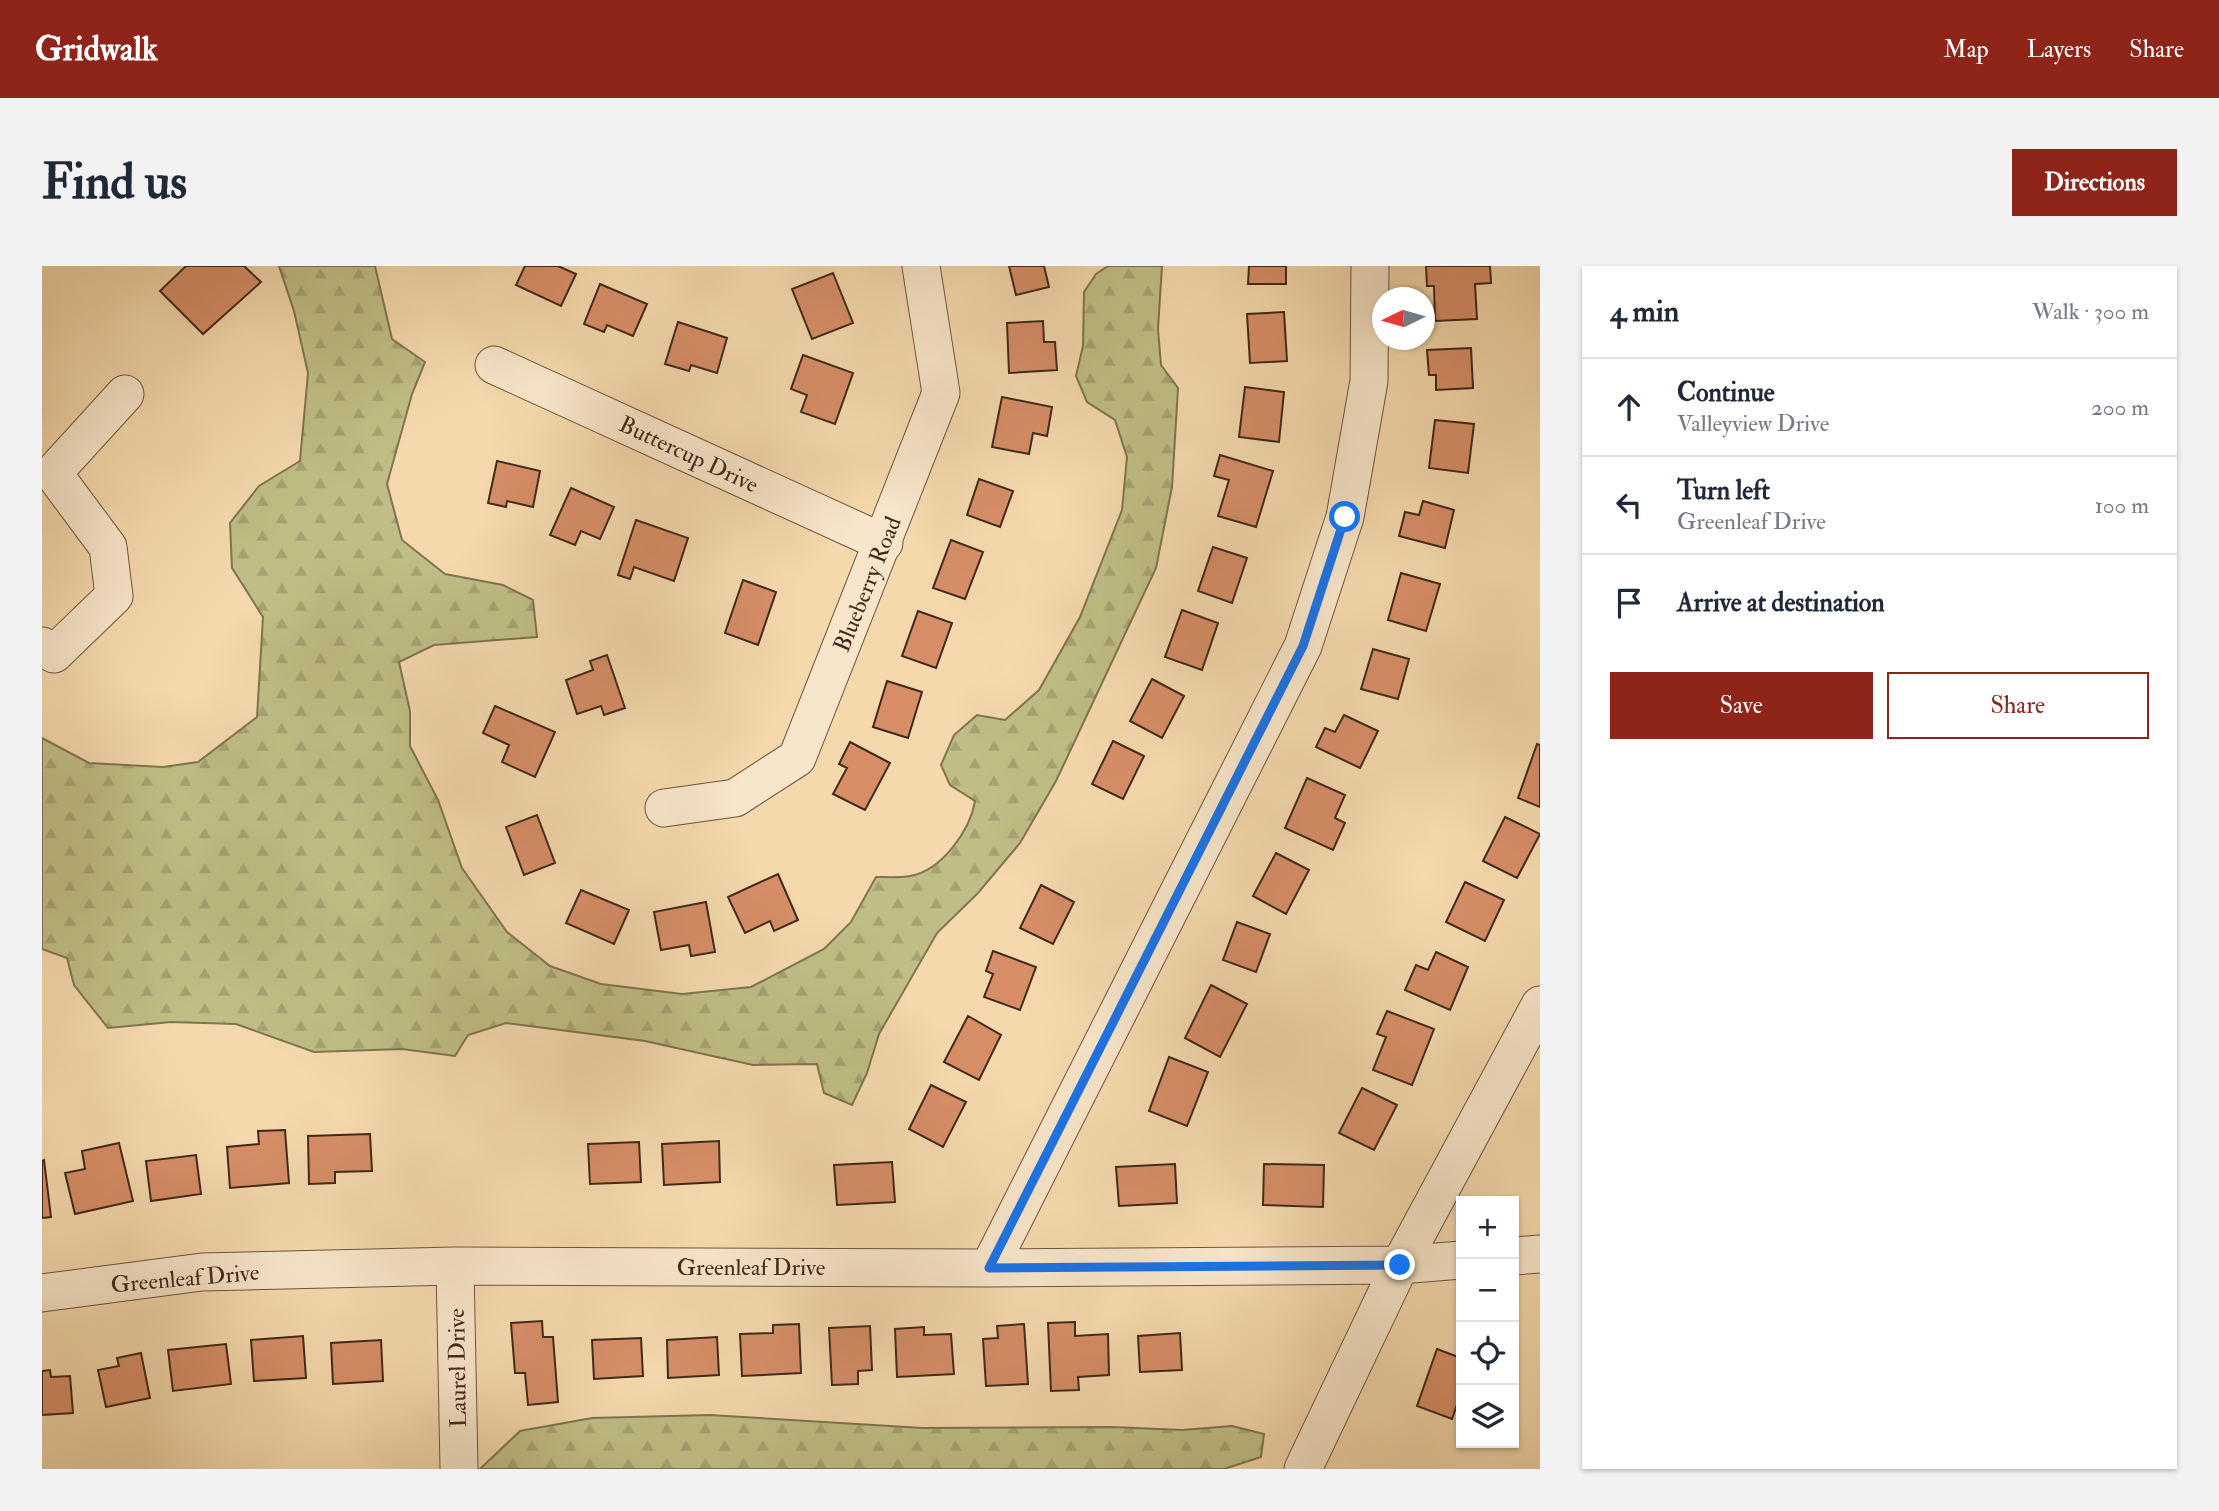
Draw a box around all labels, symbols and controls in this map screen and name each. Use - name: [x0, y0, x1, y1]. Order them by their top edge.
- text: Gridwalk: [35, 29, 158, 70]
- text: Map: [1944, 34, 1989, 65]
- text: Layers: [2027, 34, 2091, 65]
- text: Share: [2129, 34, 2184, 65]
- button: Directions: [2012, 149, 2177, 216]
- text: Find us: [42, 152, 187, 213]
- north arrow: [1372, 287, 1435, 350]
- text: 4 min: [1610, 293, 1679, 330]
- text: Walk · 300 m: [2032, 297, 2149, 326]
- text: Continue: [1677, 377, 1775, 409]
- icon: ahead: [1610, 388, 1648, 426]
- text: 200 m: [2091, 393, 2149, 422]
- text: Valleyview Drive: [1677, 409, 1829, 438]
- street label: Buttercup Drive: [614, 410, 763, 500]
- text: Turn left: [1677, 475, 1770, 507]
- icon: left: [1610, 486, 1648, 524]
- text: 100 m: [2095, 491, 2149, 520]
- route start: [1329, 501, 1360, 532]
- text: Greenleaf Drive: [1677, 507, 1826, 536]
- street label: Blueberry Road: [827, 512, 908, 656]
- icon: arrive: [1610, 584, 1648, 622]
- text: Arrive at destination: [1677, 587, 1885, 619]
- button: Save: [1610, 672, 1873, 739]
- button: Share: [1887, 672, 2149, 739]
- map controls: [1456, 1196, 1519, 1448]
- button: +: [1456, 1196, 1519, 1259]
- route end: [1384, 1249, 1415, 1280]
- street label: Greenleaf Drive: [677, 1253, 826, 1282]
- street label: Greenleaf Drive: [110, 1258, 261, 1299]
- button: −: [1456, 1259, 1519, 1322]
- street label: Laurel Drive: [442, 1308, 473, 1428]
- button: locate: [1456, 1322, 1519, 1385]
- button: layers: [1456, 1385, 1519, 1448]

